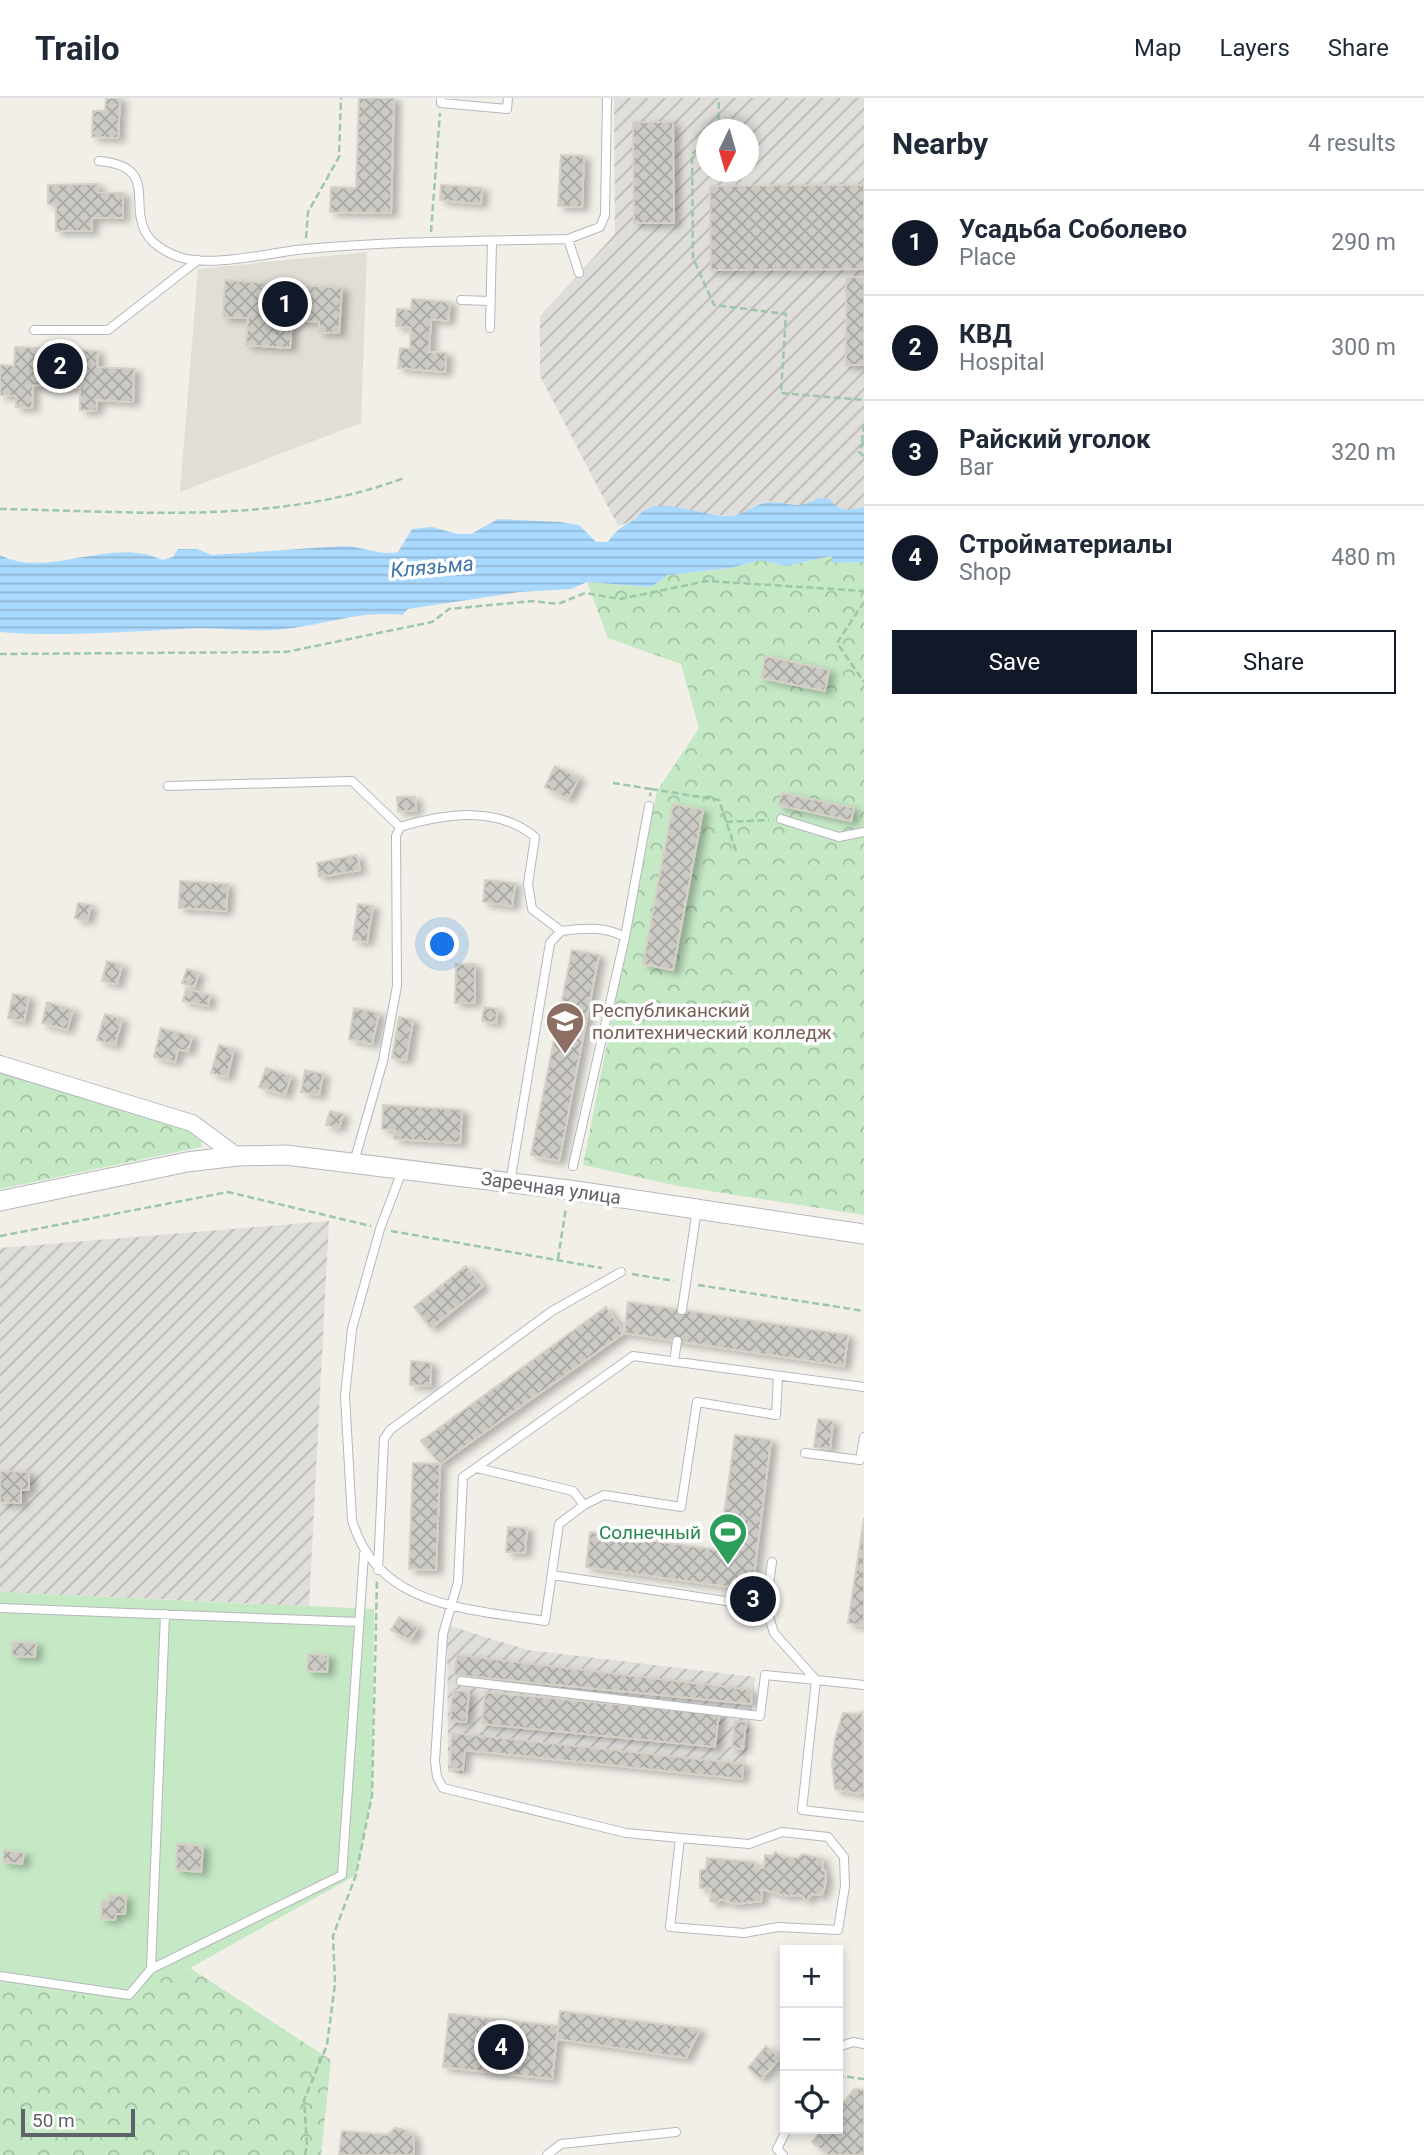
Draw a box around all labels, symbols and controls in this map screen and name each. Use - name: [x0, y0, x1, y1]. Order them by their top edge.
- text: Trailo: [35, 29, 120, 68]
- text: Map: [1134, 34, 1182, 62]
- text: Layers: [1220, 34, 1290, 62]
- text: Share: [1328, 34, 1389, 62]
- north arrow: [696, 119, 759, 182]
- text: Nearby: [892, 126, 988, 161]
- text: 4 results: [1308, 130, 1396, 157]
- text: Усадьба Соболево: [959, 214, 1187, 244]
- text: 1: [908, 229, 922, 256]
- text: 290 m: [1331, 229, 1396, 256]
- text: Place: [959, 244, 1016, 271]
- pin: 1: [262, 278, 308, 330]
- text: КВД: [959, 319, 1012, 349]
- text: 2: [908, 334, 922, 361]
- text: 300 m: [1331, 334, 1396, 361]
- pin: 2: [37, 340, 83, 392]
- text: Hospital: [959, 349, 1045, 376]
- text: Райский уголок: [959, 424, 1151, 454]
- text: 3: [908, 439, 922, 466]
- text: 320 m: [1331, 439, 1396, 466]
- text: Bar: [959, 454, 994, 481]
- text: Стройматериалы: [959, 529, 1173, 559]
- text: 4: [908, 544, 922, 571]
- text: 480 m: [1331, 544, 1396, 571]
- water label: Клязьма: [389, 551, 475, 583]
- text: Shop: [959, 559, 1011, 586]
- button: Save: [892, 630, 1137, 694]
- button: Share: [1151, 630, 1396, 694]
- your location: [425, 927, 459, 961]
- place label: Республиканский политехнический колледж: [592, 999, 832, 1044]
- school or university icon: Республиканский политехнический колледж: [544, 1000, 586, 1055]
- street label: Заречная улица: [479, 1167, 623, 1209]
- sports icon: Солнечный: [707, 1511, 749, 1566]
- place label: Солнечный: [599, 1521, 701, 1544]
- pin: 3: [730, 1573, 776, 1625]
- map controls: [780, 1945, 843, 2134]
- button: +: [780, 1945, 843, 2008]
- button: −: [780, 2008, 843, 2071]
- pin: 4: [478, 2021, 524, 2073]
- button: locate: [780, 2071, 843, 2134]
- scale bar: [21, 2106, 135, 2138]
- text: 50 m: [32, 2109, 75, 2132]

